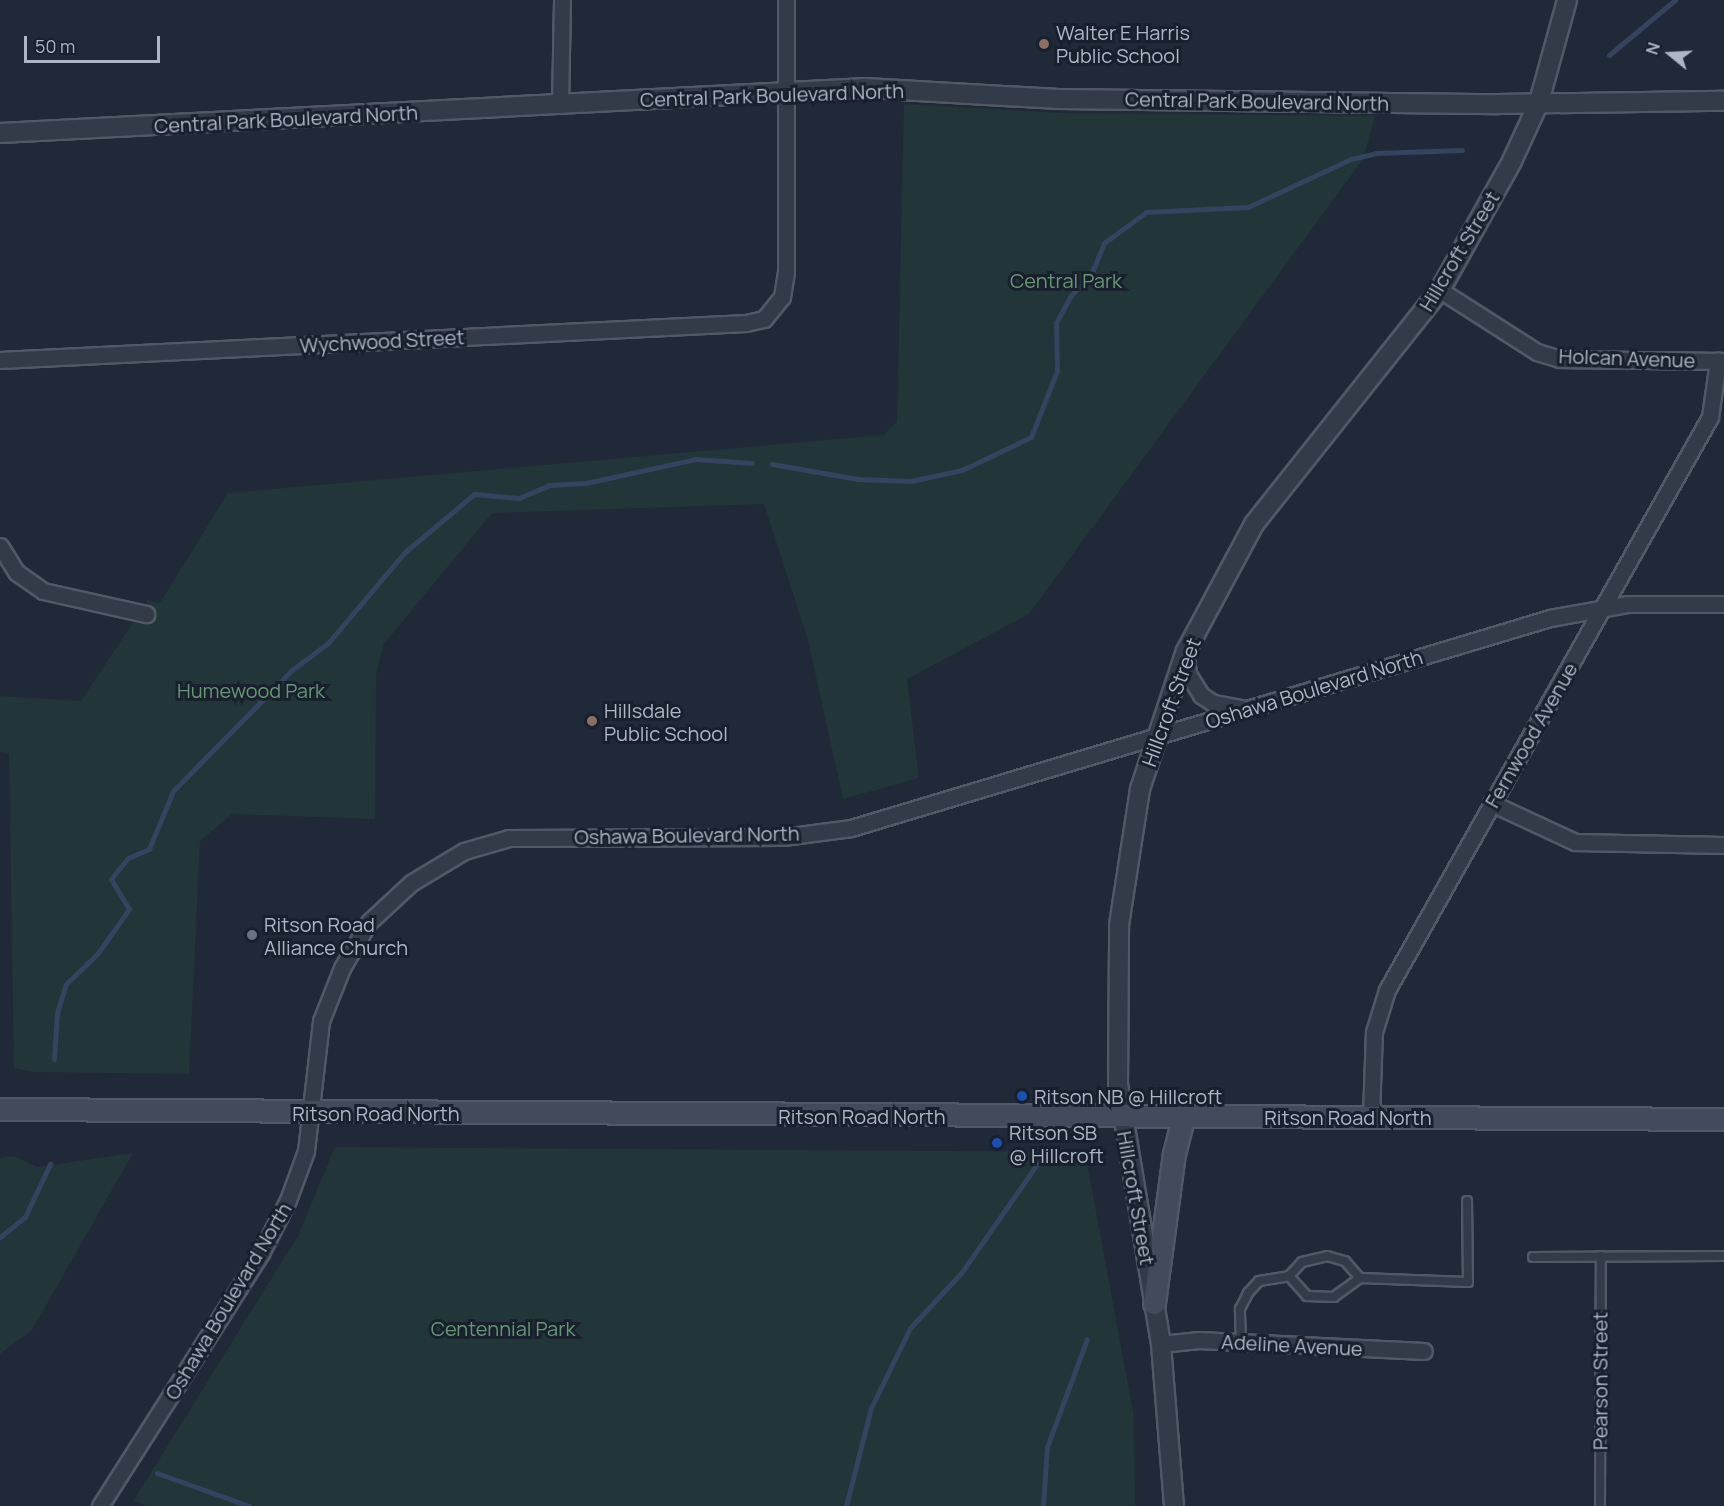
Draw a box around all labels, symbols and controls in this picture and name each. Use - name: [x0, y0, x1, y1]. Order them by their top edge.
- place label: Walter E Harris Public School: [1056, 20, 1190, 67]
- scale bar: [27, 24, 164, 62]
- north arrow: [1640, 24, 1700, 84]
- text: 50 m: [35, 34, 75, 58]
- marker: Walter E Harris Public School: [1037, 37, 1051, 51]
- text: N: [1641, 40, 1665, 57]
- street label: Central Park Boulevard North: [640, 78, 904, 112]
- street label: Central Park Boulevard North: [1125, 87, 1389, 115]
- street label: Central Park Boulevard North: [153, 100, 419, 138]
- street label: Hillcroft Street: [1414, 187, 1504, 315]
- park label: Central Park: [1010, 268, 1122, 292]
- street label: Wychwood Street: [299, 325, 465, 357]
- street label: Holcan Avenue: [1558, 344, 1696, 372]
- street label: Hillcroft Street: [1137, 634, 1205, 770]
- street label: Oshawa Boulevard North: [1203, 645, 1425, 733]
- street label: Fernwood Avenue: [1480, 658, 1582, 812]
- park label: Humewood Park: [177, 678, 325, 702]
- place label: Hillsdale Public School: [604, 698, 728, 745]
- marker: Hillsdale Public School: [585, 714, 599, 728]
- street label: Oshawa Boulevard North: [574, 821, 800, 849]
- place label: Ritson Road Alliance Church: [264, 912, 408, 959]
- marker: Ritson Road Alliance Church: [245, 928, 259, 942]
- place label: Ritson NB @ Hillcroft: [1034, 1084, 1222, 1108]
- marker: Ritson NB @ Hillcroft: [1015, 1089, 1029, 1103]
- street label: Ritson Road North: [292, 1101, 460, 1125]
- street label: Ritson Road North: [778, 1104, 946, 1128]
- street label: Ritson Road North: [1264, 1105, 1432, 1129]
- place label: Ritson SB @ Hillcroft: [1009, 1120, 1104, 1167]
- street label: Hillcroft Street: [1112, 1129, 1160, 1267]
- marker: Ritson SB @ Hillcroft: [990, 1136, 1004, 1150]
- street label: Oshawa Boulevard North: [160, 1198, 296, 1404]
- street label: Pearson Street: [1588, 1312, 1612, 1450]
- park label: Centennial Park: [431, 1316, 575, 1340]
- street label: Adeline Avenue: [1221, 1329, 1363, 1361]

